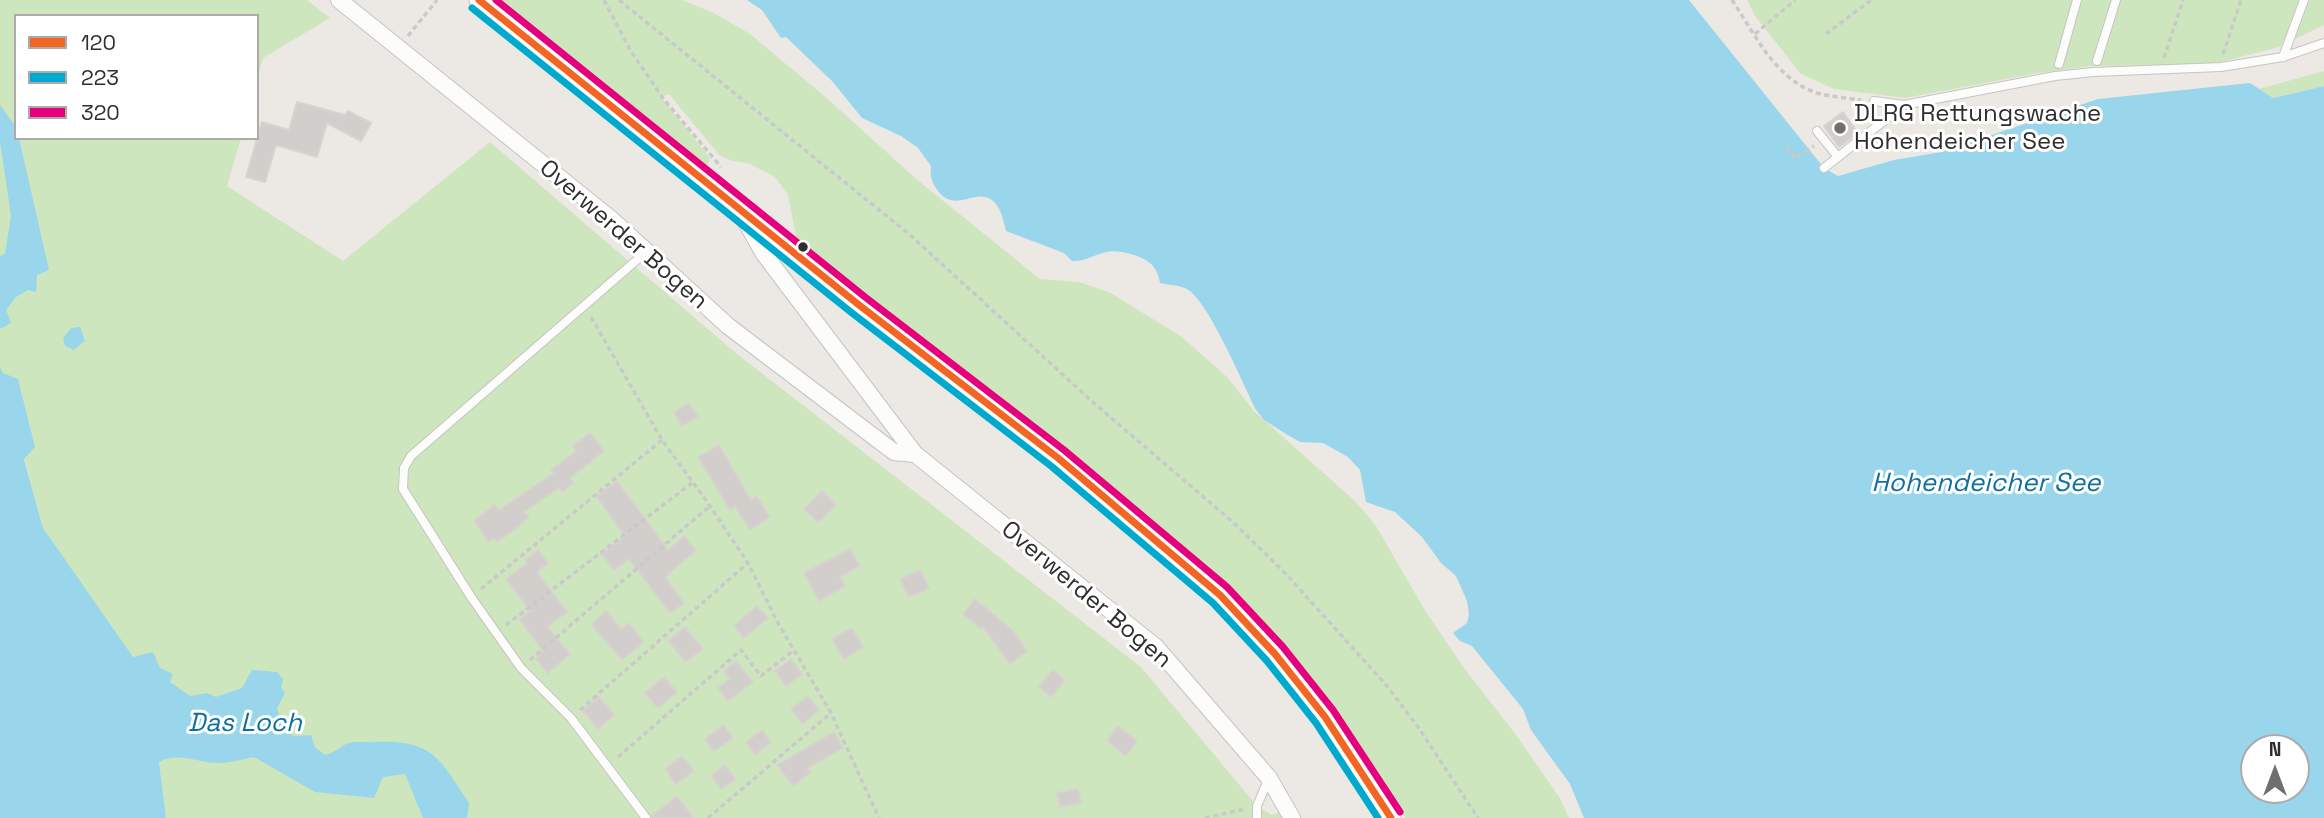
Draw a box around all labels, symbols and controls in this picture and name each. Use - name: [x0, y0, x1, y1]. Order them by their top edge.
- legend: [14, 14, 259, 140]
- text: 120: [81, 29, 116, 56]
- text: 223: [81, 64, 119, 91]
- text: 320: [81, 99, 120, 126]
- place label: DLRG Rettungswache Hohendeicher See: [1854, 100, 2101, 156]
- marker: DLRG Rettungswache Hohendeicher See: [1832, 120, 1848, 136]
- street label: Overwerder Bogen: [533, 154, 713, 316]
- unlabelled marker: [796, 240, 810, 254]
- water label: Hohendeicher See: [1872, 468, 2100, 500]
- street label: Overwerder Bogen: [995, 515, 1177, 675]
- water label: Das Loch: [188, 708, 302, 740]
- north arrow: [2240, 734, 2310, 804]
- text: N: [2269, 737, 2281, 762]

